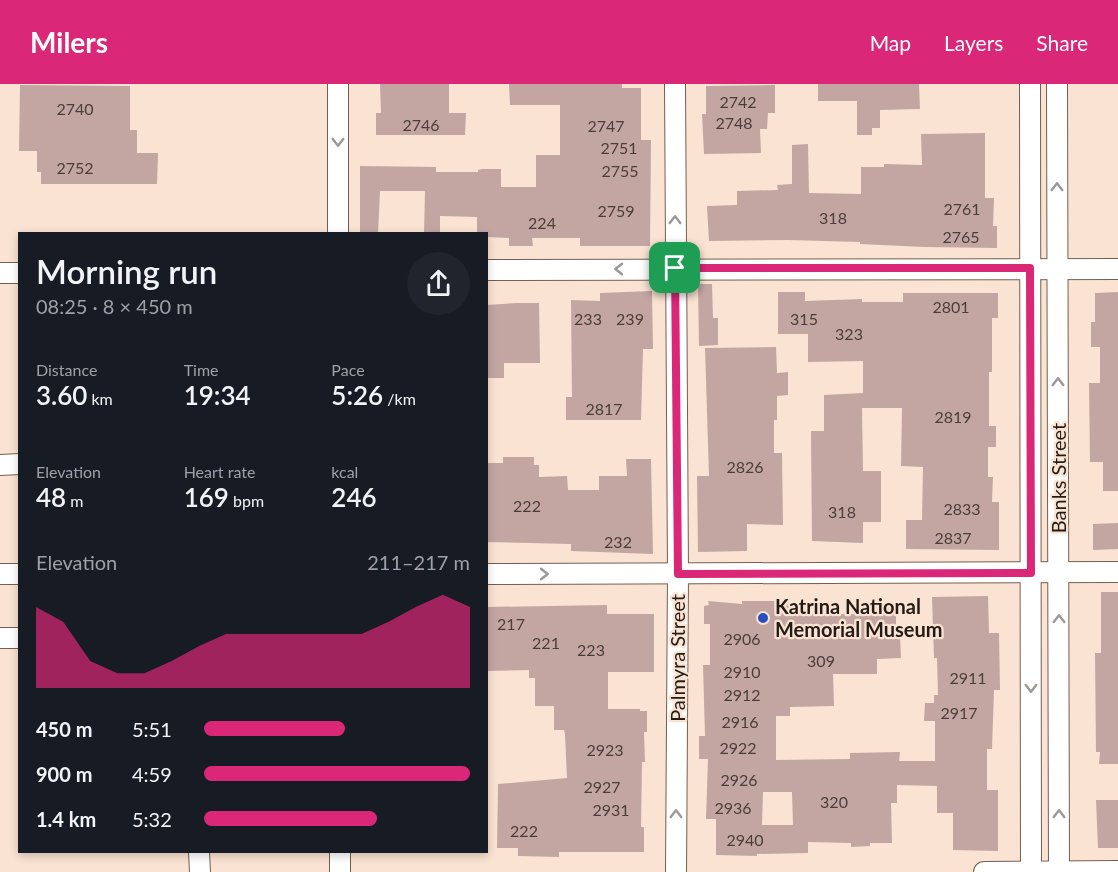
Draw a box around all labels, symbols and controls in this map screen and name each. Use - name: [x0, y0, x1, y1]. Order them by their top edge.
- text: Milers: [30, 25, 108, 59]
- text: Map: [870, 30, 911, 55]
- text: Layers: [944, 30, 1003, 55]
- text: Share: [1036, 30, 1088, 55]
- house number: 2742: [719, 92, 757, 111]
- house number: 2740: [56, 99, 94, 118]
- house number: 2748: [715, 113, 753, 132]
- house number: 2746: [402, 115, 440, 134]
- house number: 2747: [587, 116, 625, 135]
- one-way arrow: [332, 138, 344, 147]
- house number: 2751: [600, 138, 638, 157]
- house number: 2752: [56, 158, 94, 177]
- house number: 2755: [601, 161, 639, 180]
- one-way arrow: [1051, 182, 1063, 191]
- house number: 2761: [943, 199, 981, 218]
- house number: 2759: [597, 201, 635, 220]
- house number: 318: [819, 208, 847, 227]
- house number: 224: [528, 213, 556, 232]
- one-way arrow: [669, 215, 681, 224]
- house number: 2765: [942, 227, 980, 246]
- pin: [649, 242, 700, 293]
- text: Morning run: [36, 251, 217, 291]
- icon: arrive: [658, 251, 691, 284]
- button: share: [407, 252, 470, 315]
- one-way arrow: [614, 263, 623, 275]
- text: 08:25 · 8 × 450 m: [36, 294, 193, 318]
- house number: 2801: [932, 297, 970, 316]
- house number: 233: [574, 309, 602, 328]
- house number: 239: [616, 309, 644, 328]
- house number: 315: [790, 309, 818, 328]
- house number: 323: [835, 324, 863, 343]
- text: Distance: [36, 360, 97, 379]
- text: Time: [184, 360, 219, 379]
- text: Pace: [331, 360, 365, 379]
- one-way arrow: [1052, 377, 1064, 386]
- text: 3.60: [36, 379, 87, 411]
- text: 19:34: [184, 379, 251, 411]
- text: 5:26: [331, 379, 383, 411]
- text: km: [87, 389, 113, 408]
- text: /km: [383, 389, 416, 408]
- house number: 2817: [585, 399, 623, 418]
- house number: 2819: [934, 407, 972, 426]
- street label: Banks Street: [1046, 423, 1070, 533]
- house number: 2826: [726, 457, 764, 476]
- text: Elevation: [36, 462, 101, 481]
- text: Heart rate: [184, 462, 255, 481]
- text: kcal: [331, 462, 358, 481]
- text: 48: [36, 481, 66, 513]
- text: 169: [184, 481, 229, 513]
- text: 246: [331, 481, 377, 513]
- text: m: [66, 491, 83, 510]
- text: bpm: [229, 491, 264, 510]
- house number: 222: [513, 496, 541, 515]
- house number: 2833: [943, 499, 981, 518]
- house number: 318: [828, 502, 856, 521]
- house number: 2837: [934, 528, 972, 547]
- house number: 232: [604, 532, 632, 551]
- text: Elevation: [36, 550, 117, 574]
- text: 211–217 m: [367, 550, 470, 574]
- one-way arrow: [540, 568, 549, 580]
- street label: Palmyra Street: [665, 594, 689, 722]
- place label: Katrina National Memorial Museum: [775, 594, 943, 641]
- marker: Katrina National Memorial Museum: [756, 611, 770, 625]
- house number: 217: [497, 614, 525, 633]
- one-way arrow: [1052, 614, 1065, 623]
- house number: 2906: [723, 629, 761, 648]
- house number: 221: [532, 633, 560, 652]
- house number: 223: [577, 640, 605, 659]
- house number: 309: [807, 651, 835, 670]
- house number: 2910: [723, 662, 761, 681]
- house number: 2911: [949, 668, 987, 687]
- one-way arrow: [1025, 684, 1037, 693]
- house number: 2912: [723, 685, 761, 704]
- house number: 2917: [940, 703, 978, 722]
- house number: 2916: [721, 712, 759, 731]
- text: 450 m: [36, 717, 92, 741]
- text: 5:51: [132, 717, 172, 741]
- house number: 2922: [719, 738, 757, 757]
- house number: 2923: [586, 740, 624, 759]
- text: 900 m: [36, 762, 92, 786]
- text: 4:59: [132, 762, 172, 786]
- house number: 2926: [720, 770, 758, 789]
- house number: 2927: [583, 777, 621, 796]
- house number: 320: [820, 792, 848, 811]
- house number: 2936: [714, 798, 752, 817]
- house number: 2931: [592, 800, 630, 819]
- text: 1.4 km: [36, 807, 96, 831]
- text: 5:32: [132, 807, 172, 831]
- one-way arrow: [670, 809, 682, 818]
- one-way arrow: [1053, 809, 1065, 818]
- house number: 222: [510, 821, 538, 840]
- house number: 2940: [726, 830, 764, 849]

